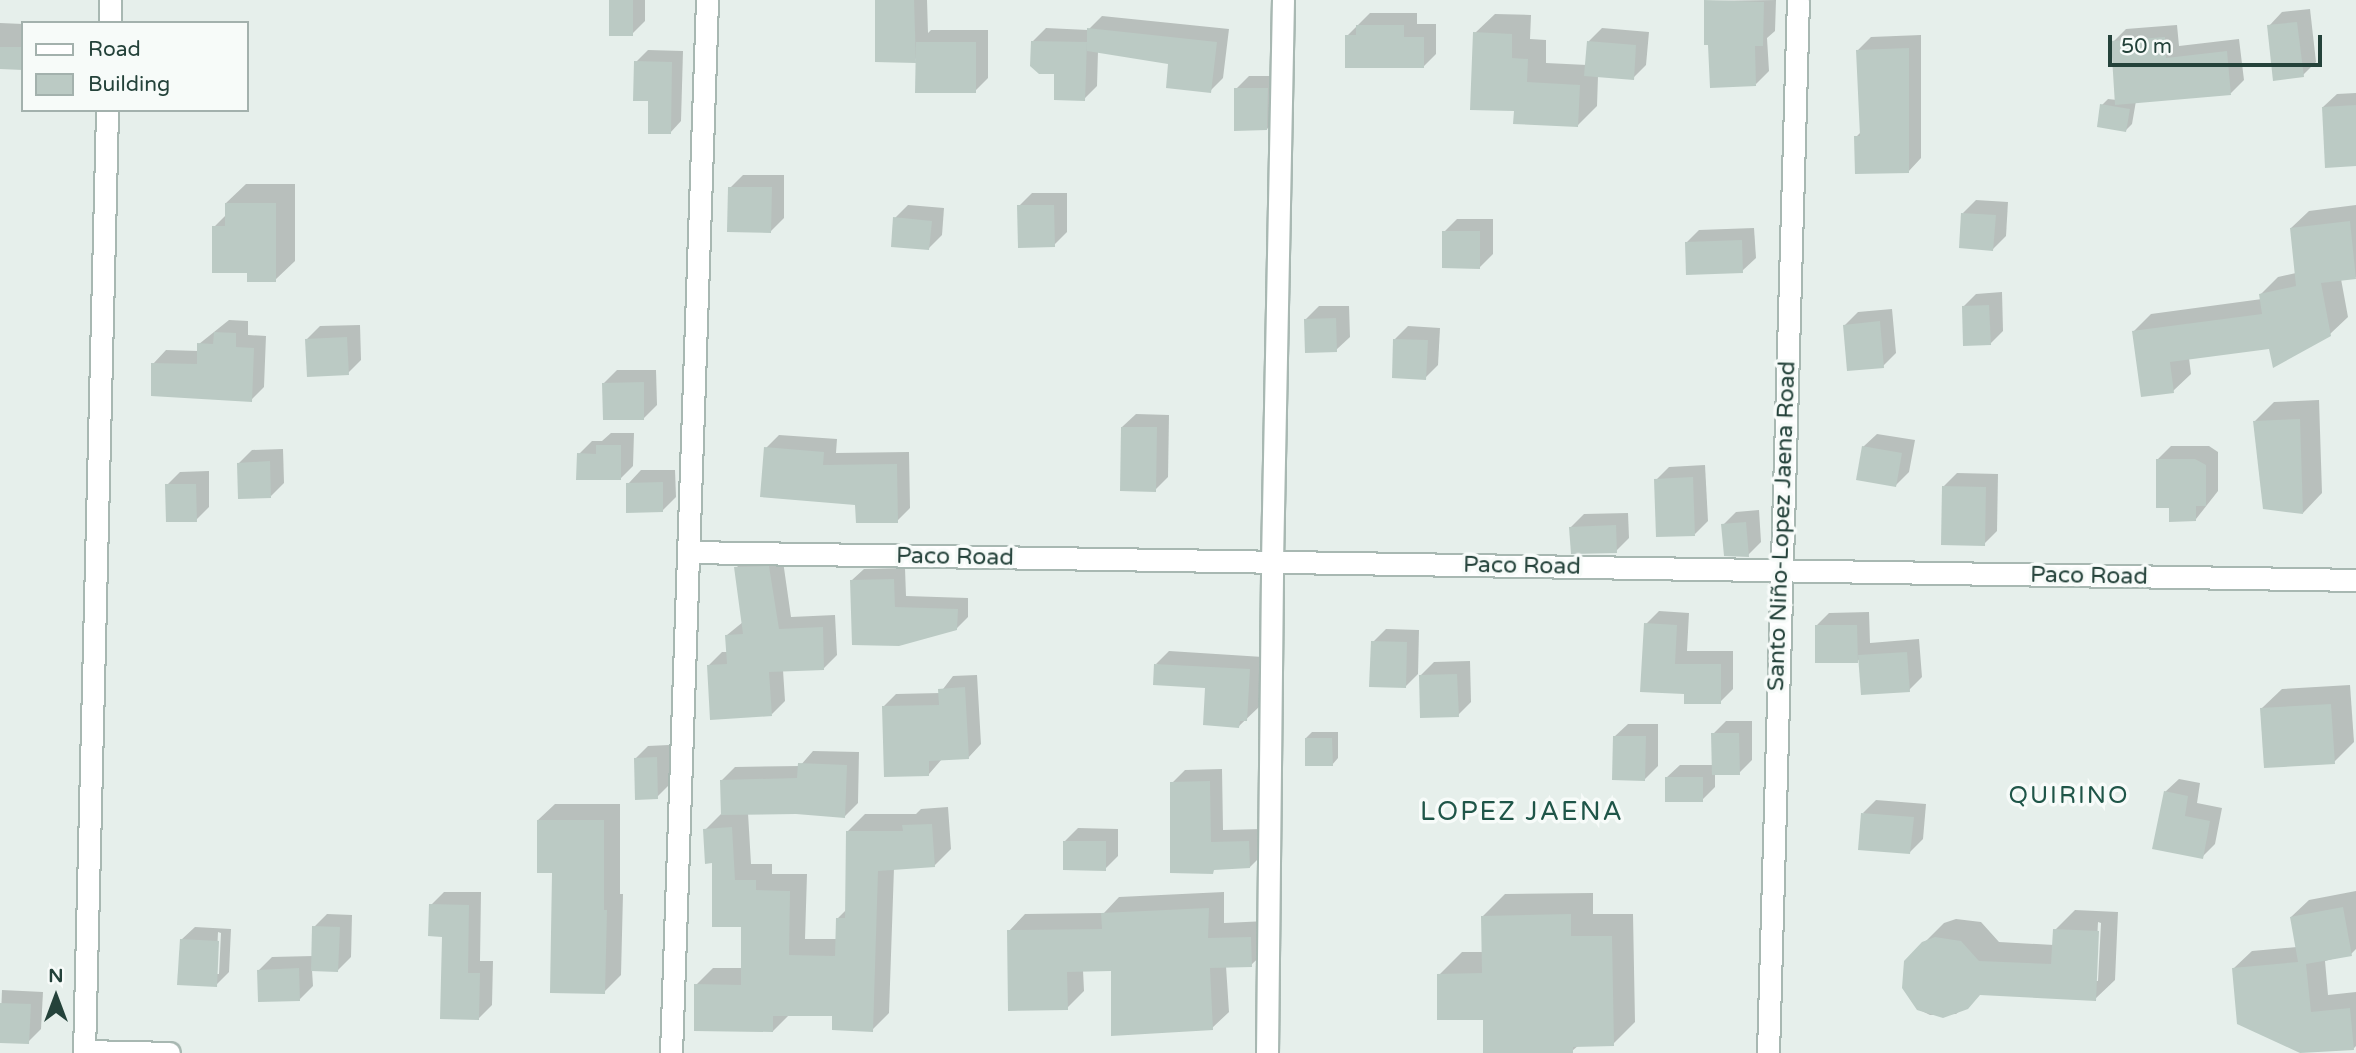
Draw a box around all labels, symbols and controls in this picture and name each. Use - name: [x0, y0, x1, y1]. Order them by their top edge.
- legend: [21, 21, 248, 112]
- scale bar: [2111, 21, 2324, 65]
- text: 50 m: [2121, 34, 2172, 59]
- text: Road: [88, 37, 141, 62]
- text: Building: [88, 72, 170, 97]
- street label: Santo Niño-Lopez Jaena Road: [1762, 360, 1802, 692]
- street label: Paco Road: [896, 542, 1014, 572]
- street label: Paco Road: [1463, 551, 1581, 581]
- street label: Paco Road: [2030, 561, 2148, 591]
- district label: QUIRINO: [2009, 782, 2129, 810]
- district label: LOPEZ JAENA: [1421, 796, 1623, 828]
- north arrow: [21, 962, 91, 1032]
- text: N: [48, 965, 64, 987]

